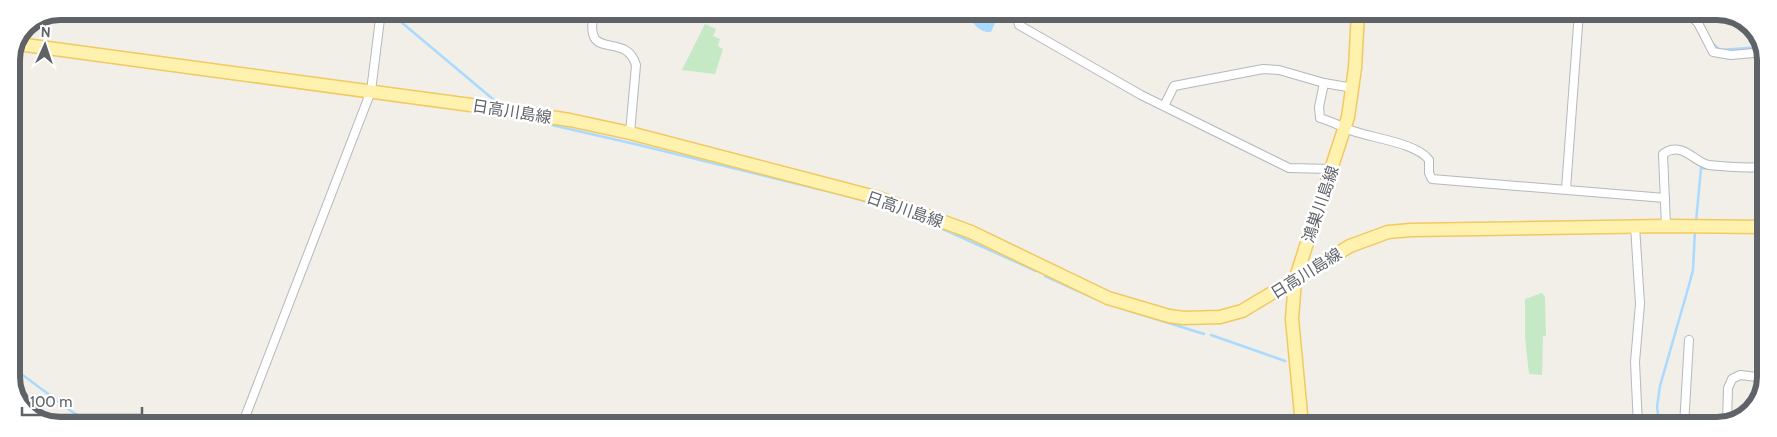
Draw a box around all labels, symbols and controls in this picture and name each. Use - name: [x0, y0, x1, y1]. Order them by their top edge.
- north arrow: [20, 20, 70, 70]
- text: N: [40, 23, 51, 41]
- street label: 日高川島線: [471, 96, 553, 127]
- street label: 鴻巣川島線: [1298, 163, 1342, 245]
- street label: 日高川島線: [864, 187, 946, 231]
- street label: 日高川島線: [1267, 244, 1345, 303]
- scale bar: [22, 384, 142, 416]
- text: 100 m: [30, 393, 72, 411]

